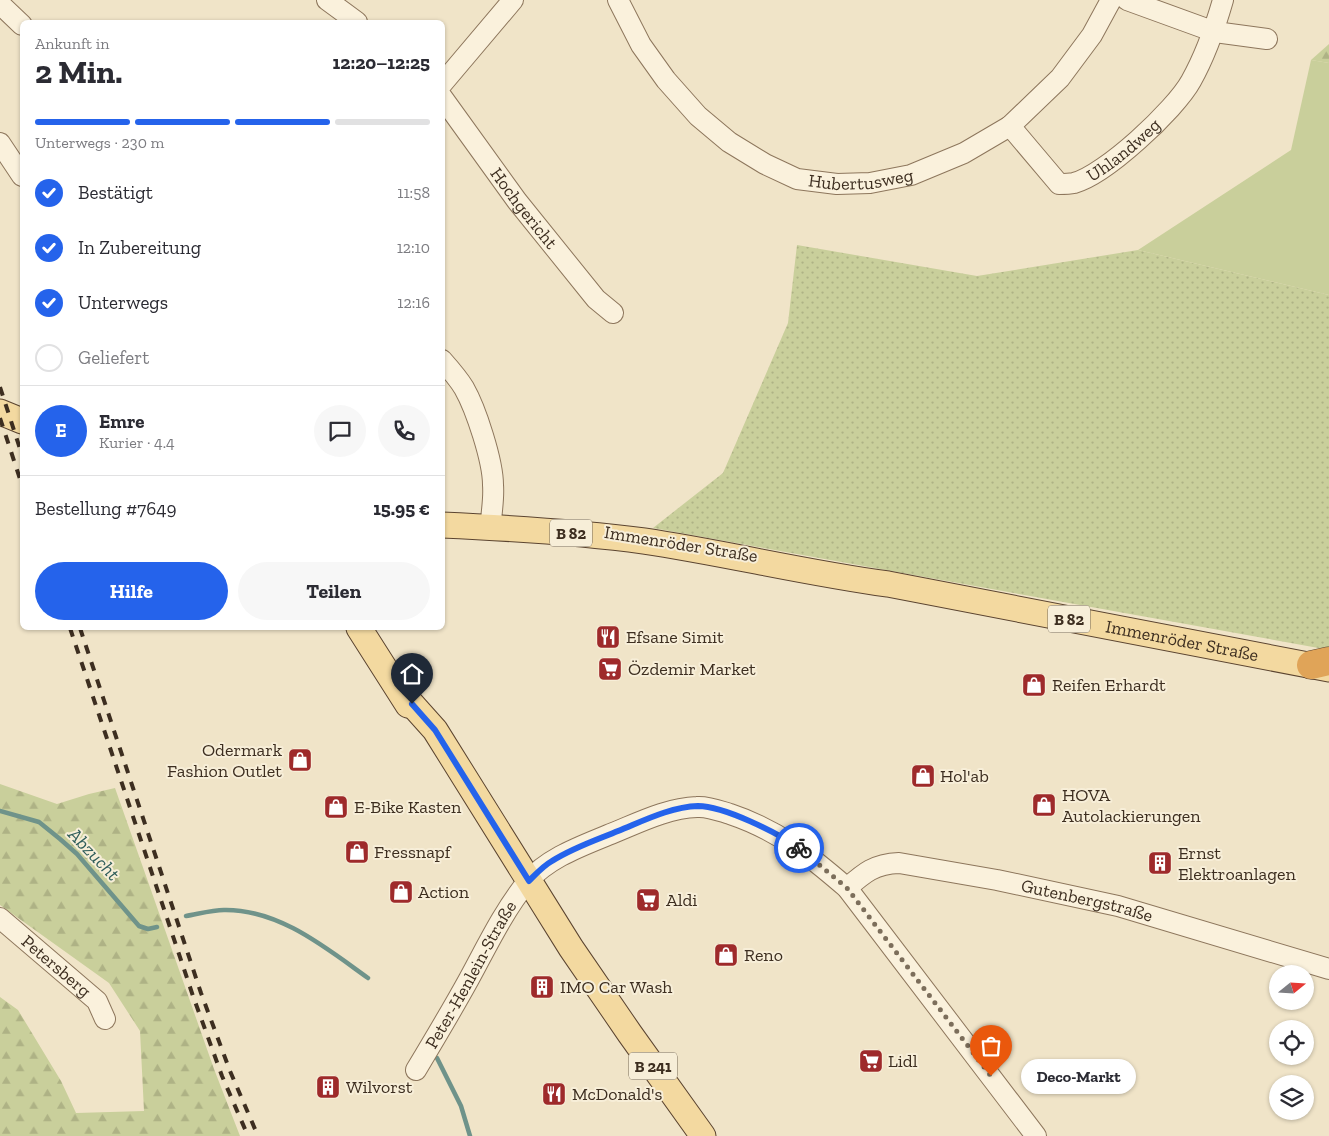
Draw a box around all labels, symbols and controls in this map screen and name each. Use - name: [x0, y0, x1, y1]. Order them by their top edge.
- text: Ankunft in: [35, 34, 109, 53]
- text: 12:20–12:25: [333, 51, 430, 74]
- text: 2 Min.: [35, 53, 123, 91]
- street label: Uhlandweg: [1083, 114, 1165, 186]
- text: Unterwegs · 230 m: [35, 133, 164, 152]
- street label: Hochgericht: [485, 163, 562, 253]
- street label: Hubertusweg: [807, 164, 915, 195]
- icon: check: [35, 179, 63, 207]
- text: Bestätigt: [78, 181, 153, 204]
- text: 11:58: [397, 183, 430, 202]
- icon: check: [35, 234, 63, 262]
- text: In Zubereitung: [78, 236, 201, 259]
- text: 12:10: [397, 238, 430, 257]
- icon: check: [35, 289, 63, 317]
- text: Unterwegs: [78, 291, 168, 314]
- text: 12:16: [397, 293, 430, 312]
- text: Geliefert: [78, 346, 149, 369]
- button: chat: [314, 405, 366, 457]
- button: phone: [378, 405, 430, 457]
- text: Emre: [99, 410, 144, 433]
- text: E: [55, 419, 67, 442]
- text: Kurier · 4.4: [99, 433, 175, 452]
- text: Bestellung #7649: [35, 497, 177, 520]
- text: 15.95 €: [373, 497, 430, 520]
- road number: B 82: [550, 520, 592, 546]
- street label: Immenröder Straße: [603, 521, 759, 567]
- button: Hilfe: [35, 562, 228, 620]
- button: Teilen: [238, 562, 430, 620]
- road number: B 82: [1048, 606, 1090, 632]
- street label: Immenröder Straße: [1104, 615, 1260, 666]
- restaurant icon: Efsane Simit: [595, 624, 621, 650]
- place label: Efsane Simit: [626, 626, 724, 648]
- pin: [391, 653, 433, 704]
- supermarket icon: Özdemir Market: [597, 656, 623, 682]
- place label: Özdemir Market: [628, 658, 756, 680]
- icon: home: [398, 660, 426, 688]
- shop icon: Reifen Erhardt: [1021, 672, 1047, 698]
- place label: Reifen Erhardt: [1052, 674, 1166, 696]
- place label: Odermark Fashion Outlet: [167, 739, 283, 782]
- shop icon: Odermark Fashion Outlet: [287, 747, 313, 773]
- shop icon: Hol'ab: [910, 763, 936, 789]
- place label: Hol'ab: [940, 765, 989, 787]
- place label: HOVA Autolackierungen: [1062, 784, 1201, 827]
- shop icon: HOVA Autolackierungen: [1031, 792, 1057, 818]
- shop icon: E-Bike Kasten: [323, 794, 349, 820]
- place label: E-Bike Kasten: [354, 796, 462, 818]
- water label: Abzucht: [63, 822, 125, 886]
- courier: [774, 823, 824, 873]
- icon: bike: [785, 834, 813, 862]
- shop icon: Fressnapf: [344, 839, 370, 865]
- place label: Fressnapf: [374, 841, 452, 863]
- place label: Ernst Elektroanlagen: [1178, 842, 1296, 885]
- building icon: Ernst Elektroanlagen: [1147, 850, 1173, 876]
- street label: Gutenbergstraße: [1019, 874, 1156, 927]
- shop icon: Action: [388, 879, 414, 905]
- place label: Action: [418, 881, 470, 903]
- supermarket icon: Aldi: [635, 887, 661, 913]
- place label: Aldi: [666, 889, 697, 911]
- street label: Peter-Henlein-Straße: [420, 896, 521, 1053]
- street label: Petersberg: [17, 930, 96, 1002]
- shop icon: Reno: [713, 942, 739, 968]
- place label: Reno: [744, 944, 783, 966]
- north arrow: [1269, 965, 1314, 1010]
- map controls: [1269, 965, 1314, 1120]
- building icon: IMO Car Wash: [529, 974, 555, 1000]
- place label: IMO Car Wash: [560, 976, 672, 998]
- button: locate: [1269, 1020, 1314, 1065]
- pin: [970, 1025, 1012, 1076]
- icon: bag: [977, 1032, 1005, 1060]
- supermarket icon: Lidl: [858, 1048, 884, 1074]
- place label: Lidl: [888, 1050, 918, 1072]
- road number: B 241: [629, 1052, 677, 1080]
- callout: Deco-Markt: [1021, 1058, 1136, 1094]
- text: Deco-Markt: [1036, 1067, 1121, 1086]
- building icon: Wilvorst: [315, 1074, 341, 1100]
- button: layers: [1269, 1075, 1314, 1120]
- place label: Wilvorst: [346, 1076, 413, 1098]
- restaurant icon: McDonald's: [541, 1081, 567, 1107]
- place label: McDonald's: [572, 1083, 662, 1105]

